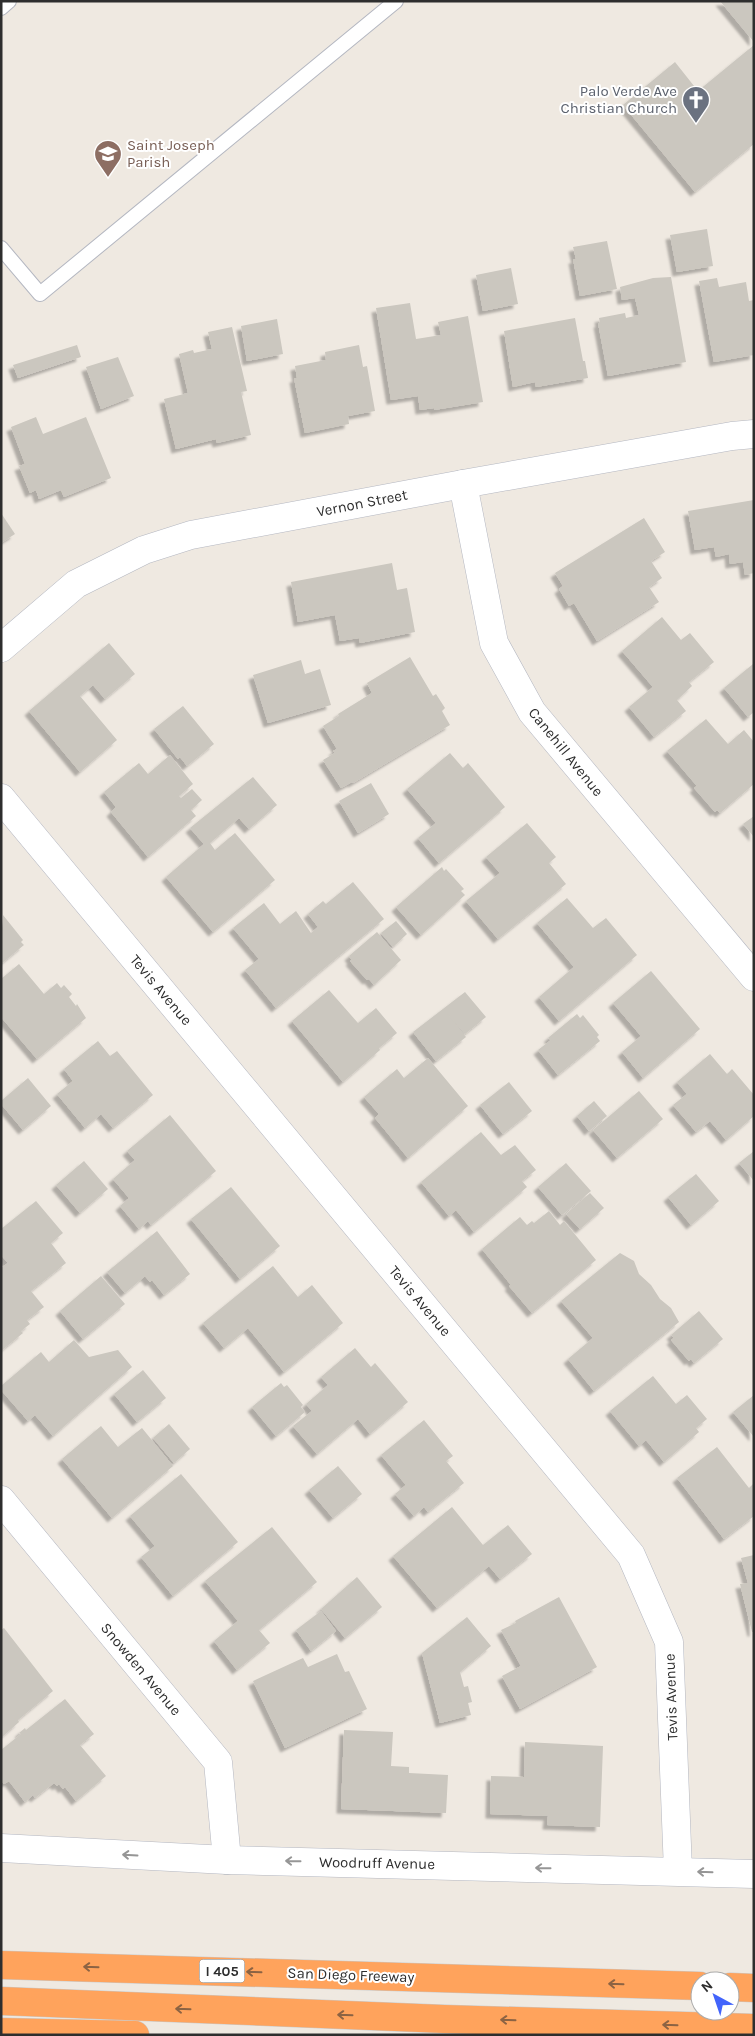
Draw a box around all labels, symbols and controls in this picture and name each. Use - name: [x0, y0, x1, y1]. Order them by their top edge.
- place label: Palo Verde Ave Christian Church: [560, 82, 677, 117]
- church icon: Palo Verde Ave Christian Church: [681, 85, 711, 124]
- place label: Saint Joseph Parish: [127, 136, 215, 171]
- school or university icon: Saint Joseph Parish: [93, 139, 123, 178]
- street label: Vernon Street: [315, 485, 409, 521]
- street label: Canehill Avenue: [525, 704, 607, 800]
- street label: Tevis Avenue: [126, 951, 196, 1029]
- street label: Tevis Avenue: [385, 1262, 455, 1340]
- street label: Snowden Avenue: [97, 1619, 185, 1719]
- street label: Tevis Avenue: [660, 1653, 682, 1741]
- one-way arrow: [123, 1850, 139, 1859]
- street label: Woodruff Avenue: [319, 1853, 435, 1873]
- one-way arrow: [285, 1857, 301, 1866]
- one-way arrow: [535, 1863, 551, 1872]
- one-way arrow: [697, 1867, 714, 1877]
- road number: I 405: [200, 1960, 244, 1982]
- one-way arrow: [84, 1963, 100, 1972]
- street label: San Diego Freeway: [287, 1964, 415, 1986]
- one-way arrow: [246, 1968, 262, 1977]
- north arrow: [690, 1971, 740, 2021]
- text: N: [698, 1977, 716, 1996]
- one-way arrow: [609, 1979, 625, 1988]
- one-way arrow: [175, 2004, 191, 2013]
- one-way arrow: [337, 2010, 354, 2020]
- one-way arrow: [500, 2016, 516, 2025]
- one-way arrow: [662, 2020, 678, 2030]

